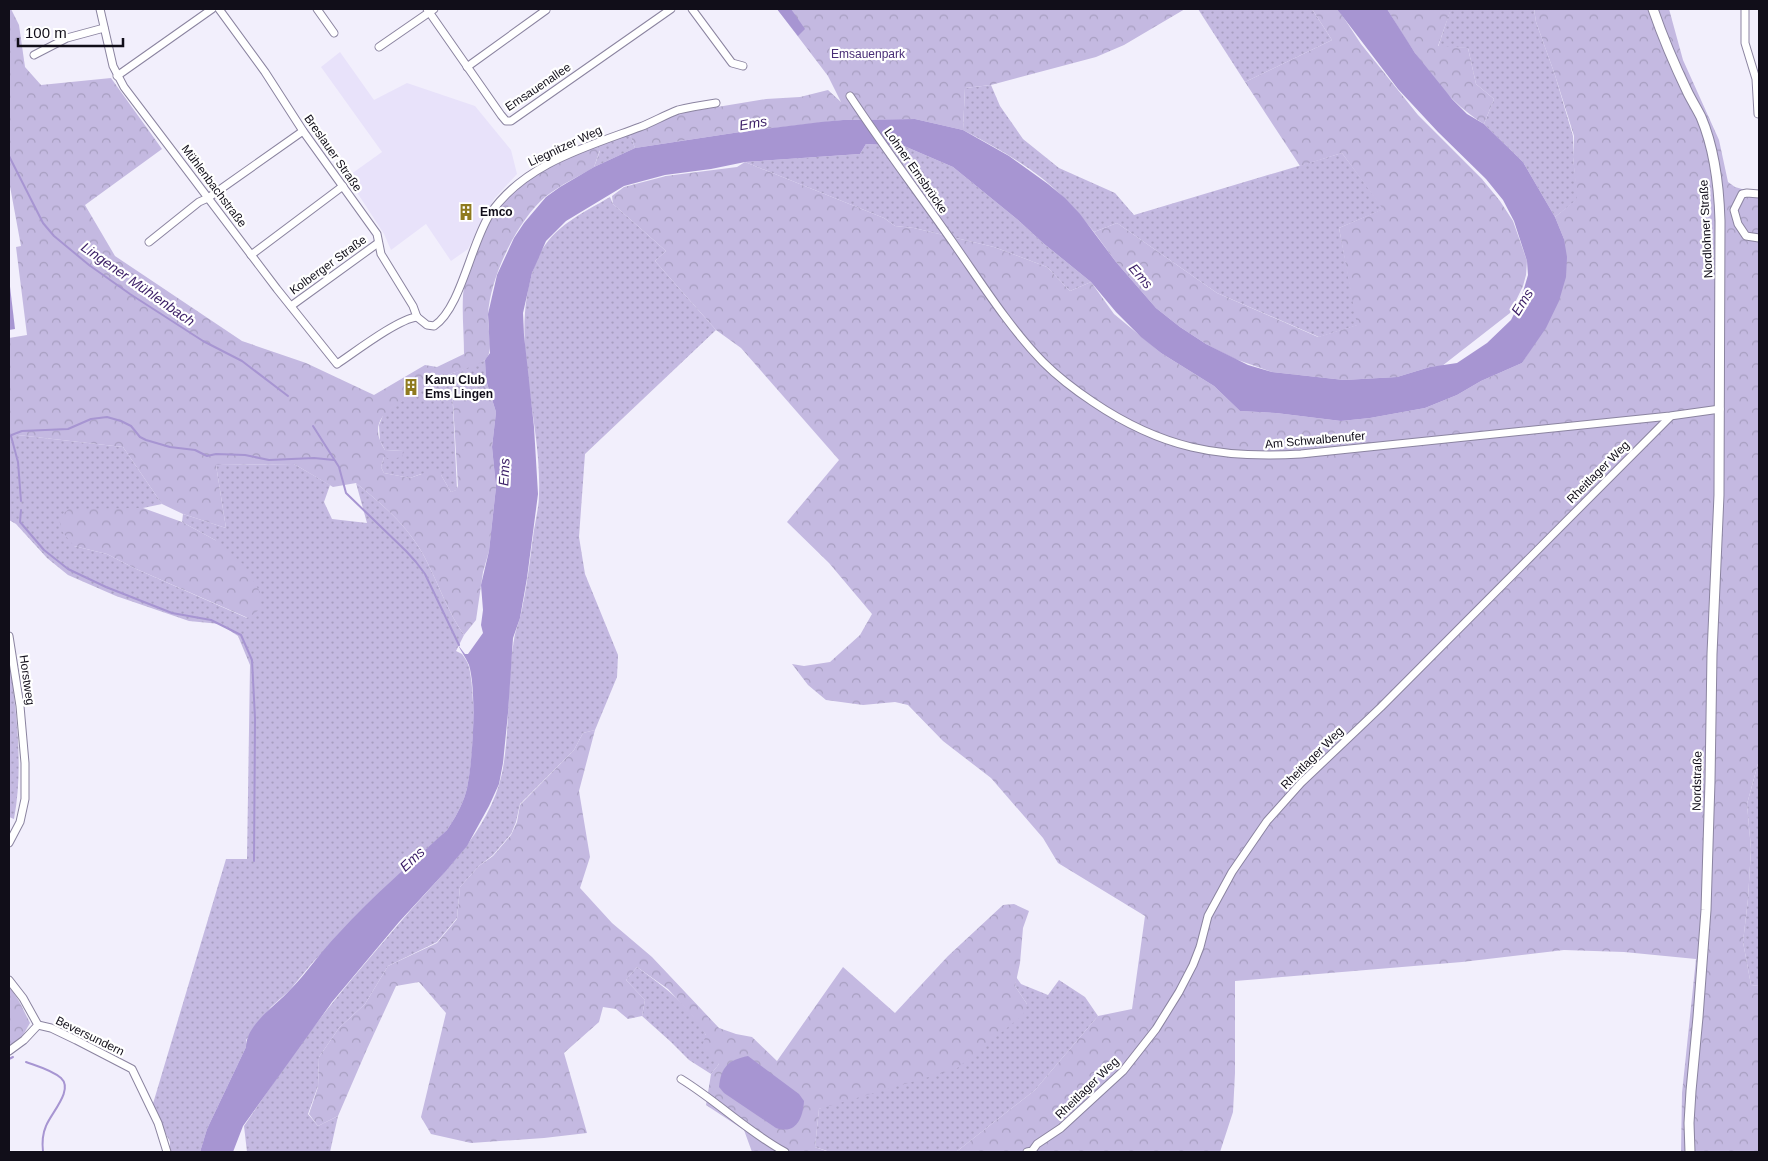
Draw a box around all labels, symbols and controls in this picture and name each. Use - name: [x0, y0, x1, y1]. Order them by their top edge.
- scale bar: [18, 15, 122, 47]
- text: 100 m: [25, 24, 67, 41]
- park label: Emsauenpark: [831, 47, 906, 61]
- street label: Emsauenallee: [503, 60, 574, 114]
- street label: Breslauer Straße: [301, 112, 365, 194]
- water label: Ems: [738, 113, 768, 133]
- street label: Liegnitzer Weg: [526, 123, 604, 169]
- street label: Lohner Emsbrücke: [881, 126, 951, 217]
- street label: Mühlenbachstraße: [179, 142, 250, 230]
- street label: Nordlohner Straße: [1696, 179, 1716, 279]
- building icon: Emco: [456, 202, 476, 222]
- place label: Emco: [480, 205, 513, 219]
- street label: Kolberger Straße: [287, 232, 369, 298]
- water label: Lingener Mühlenbach: [78, 239, 198, 329]
- water label: Ems: [1126, 260, 1156, 292]
- water label: Ems: [1508, 286, 1536, 318]
- place label: Kanu Club Ems Lingen: [425, 373, 493, 401]
- building icon: Kanu Club Ems Lingen: [401, 377, 421, 397]
- street label: Am Schwalbenufer: [1264, 429, 1366, 451]
- street label: Rheitlager Weg: [1564, 438, 1632, 506]
- water label: Ems: [495, 458, 513, 486]
- street label: Horstweg: [17, 654, 37, 706]
- street label: Rheitlager Weg: [1278, 724, 1346, 792]
- street label: Nordstraße: [1689, 751, 1705, 811]
- water label: Ems: [396, 844, 428, 874]
- street label: Beversundern: [53, 1013, 127, 1059]
- street label: Rheitlager Weg: [1052, 1054, 1122, 1122]

